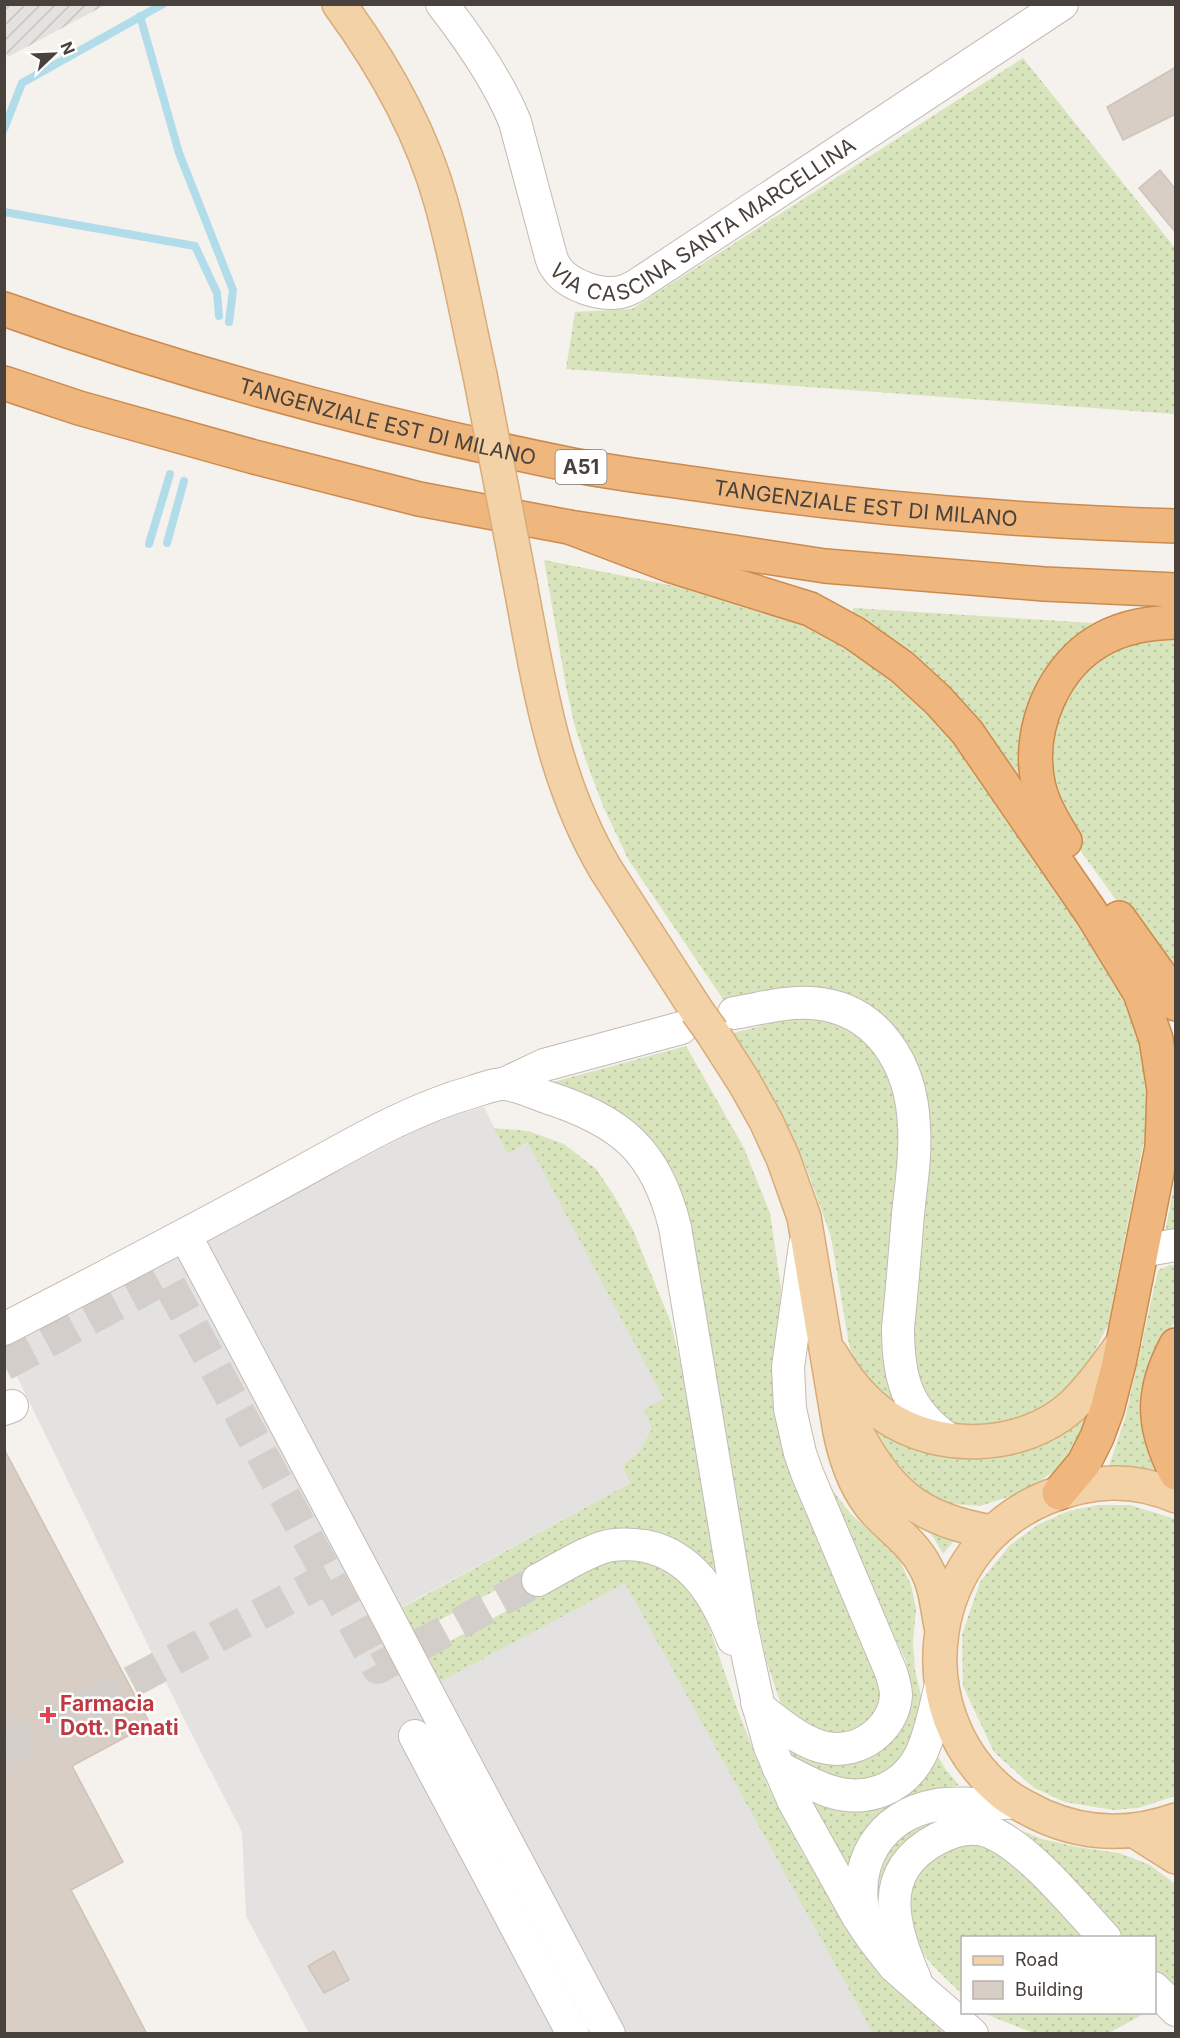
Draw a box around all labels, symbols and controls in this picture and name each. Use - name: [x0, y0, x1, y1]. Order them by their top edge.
- north arrow: [24, 24, 84, 84]
- text: N: [56, 39, 79, 58]
- street label: VIA CASCINA SANTA MARCELLINA: [545, 132, 860, 306]
- street label: TANGENZIALE EST DI MILANO: [236, 372, 538, 470]
- road number: A51: [556, 450, 606, 484]
- street label: TANGENZIALE EST DI MILANO: [712, 474, 1019, 531]
- place label: Farmacia Dott. Penati: [60, 1691, 179, 1740]
- marker: Farmacia Dott. Penati: [41, 1708, 55, 1722]
- legend: [961, 1936, 1156, 2014]
- text: Road: [1015, 1949, 1058, 1970]
- text: Building: [1015, 1979, 1083, 2000]

